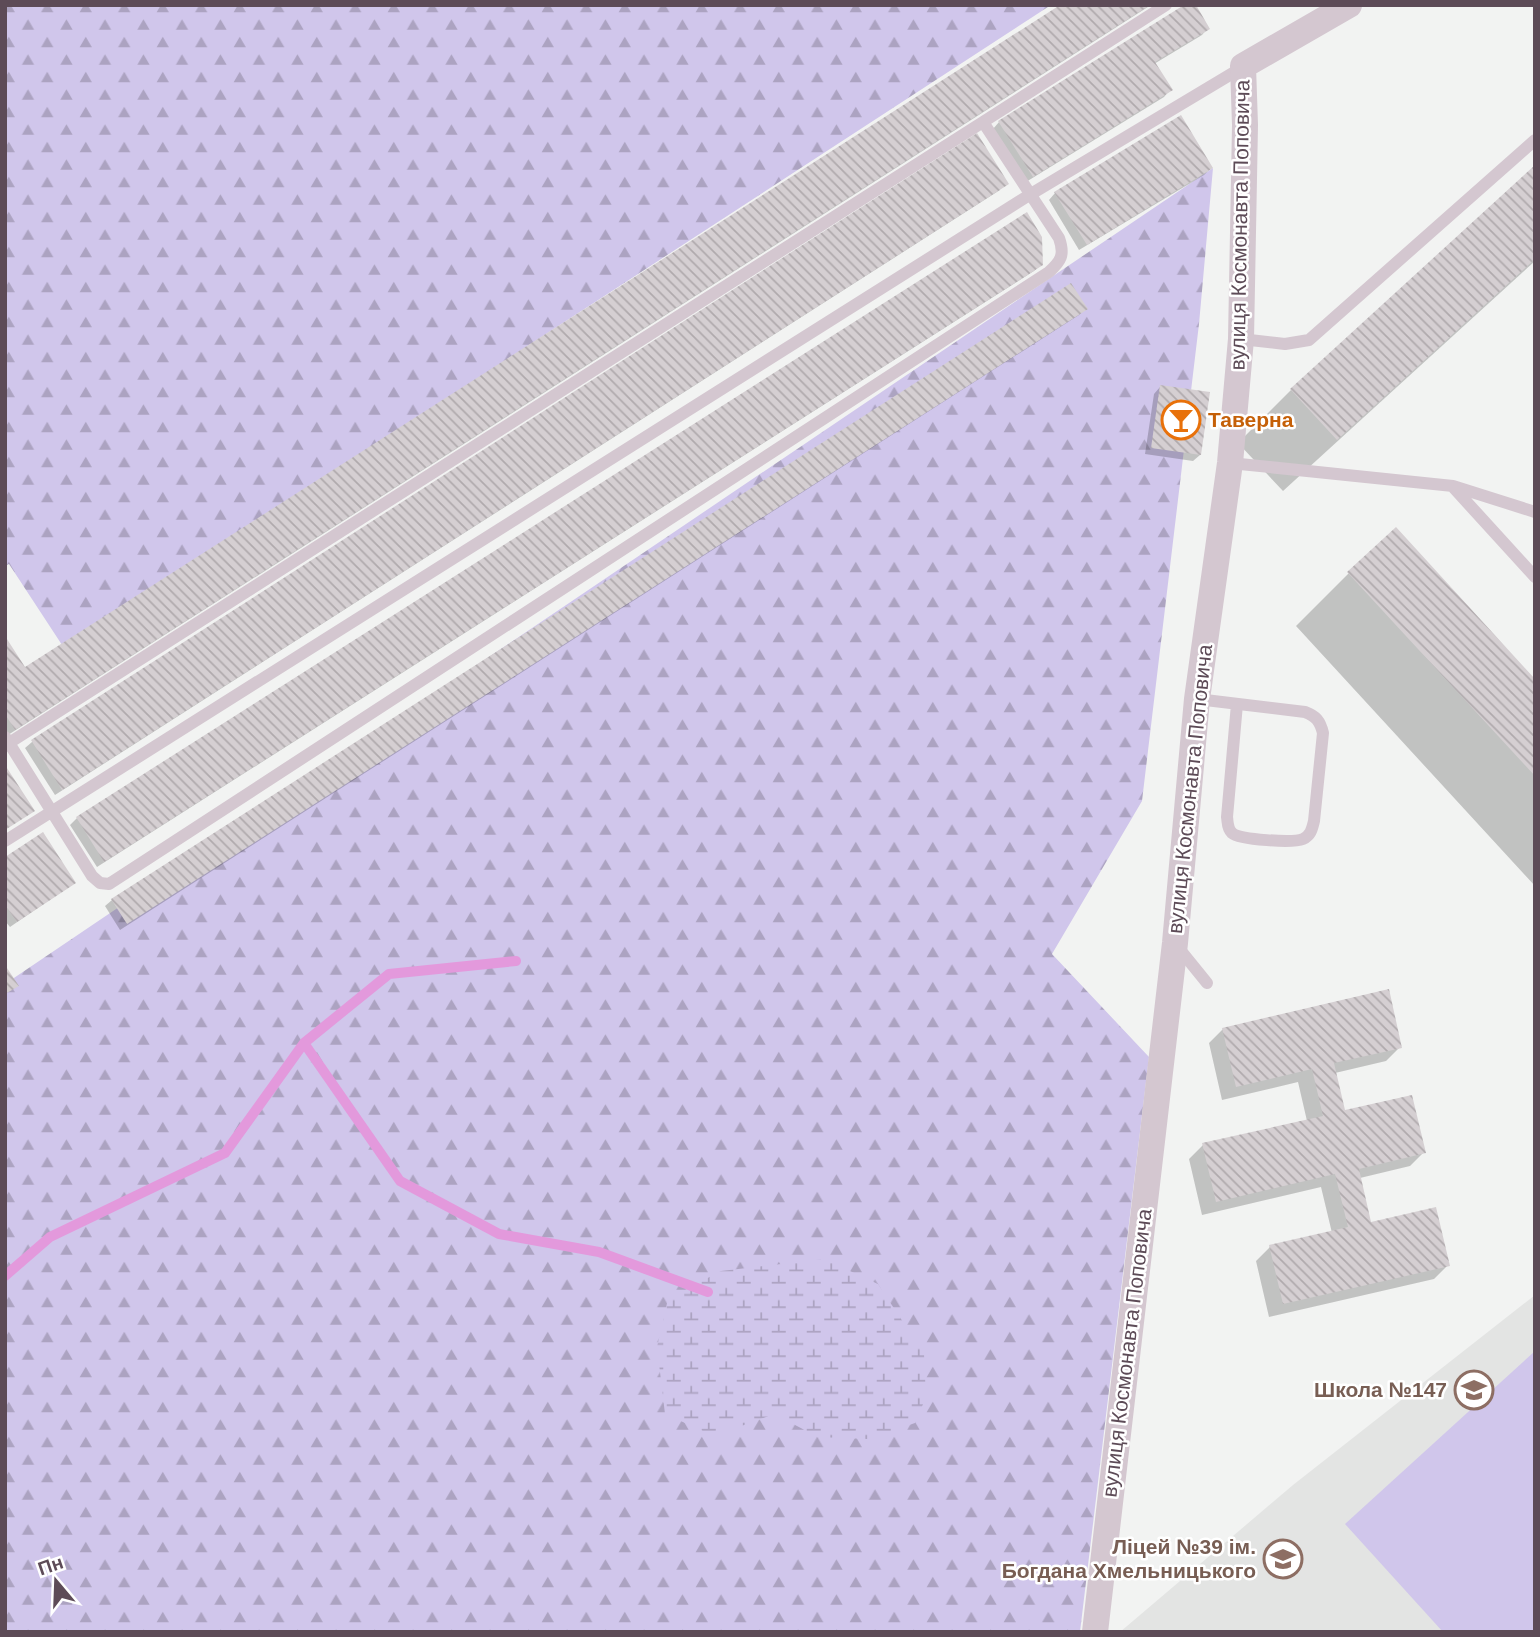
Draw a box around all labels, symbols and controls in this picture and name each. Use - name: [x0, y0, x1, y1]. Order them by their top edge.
- street label: вулиця Космонавта Поповича: [1225, 79, 1254, 371]
- bar icon: Таверна: [1160, 399, 1202, 441]
- place label: Таверна: [1208, 408, 1294, 431]
- street label: вулиця Космонавта Поповича: [1163, 643, 1216, 935]
- street label: вулиця Космонавта Поповича: [1097, 1207, 1156, 1499]
- school or university icon: Школа №147: [1453, 1369, 1495, 1411]
- place label: Школа №147: [1314, 1378, 1447, 1401]
- place label: Ліцей №39 ім. Богдана Хмельницького: [1002, 1535, 1256, 1582]
- school or university icon: Ліцей №39 ім. Богдана Хмельницького: [1262, 1538, 1304, 1580]
- north arrow: [21, 1546, 91, 1616]
- text: Пн: [35, 1551, 66, 1579]

